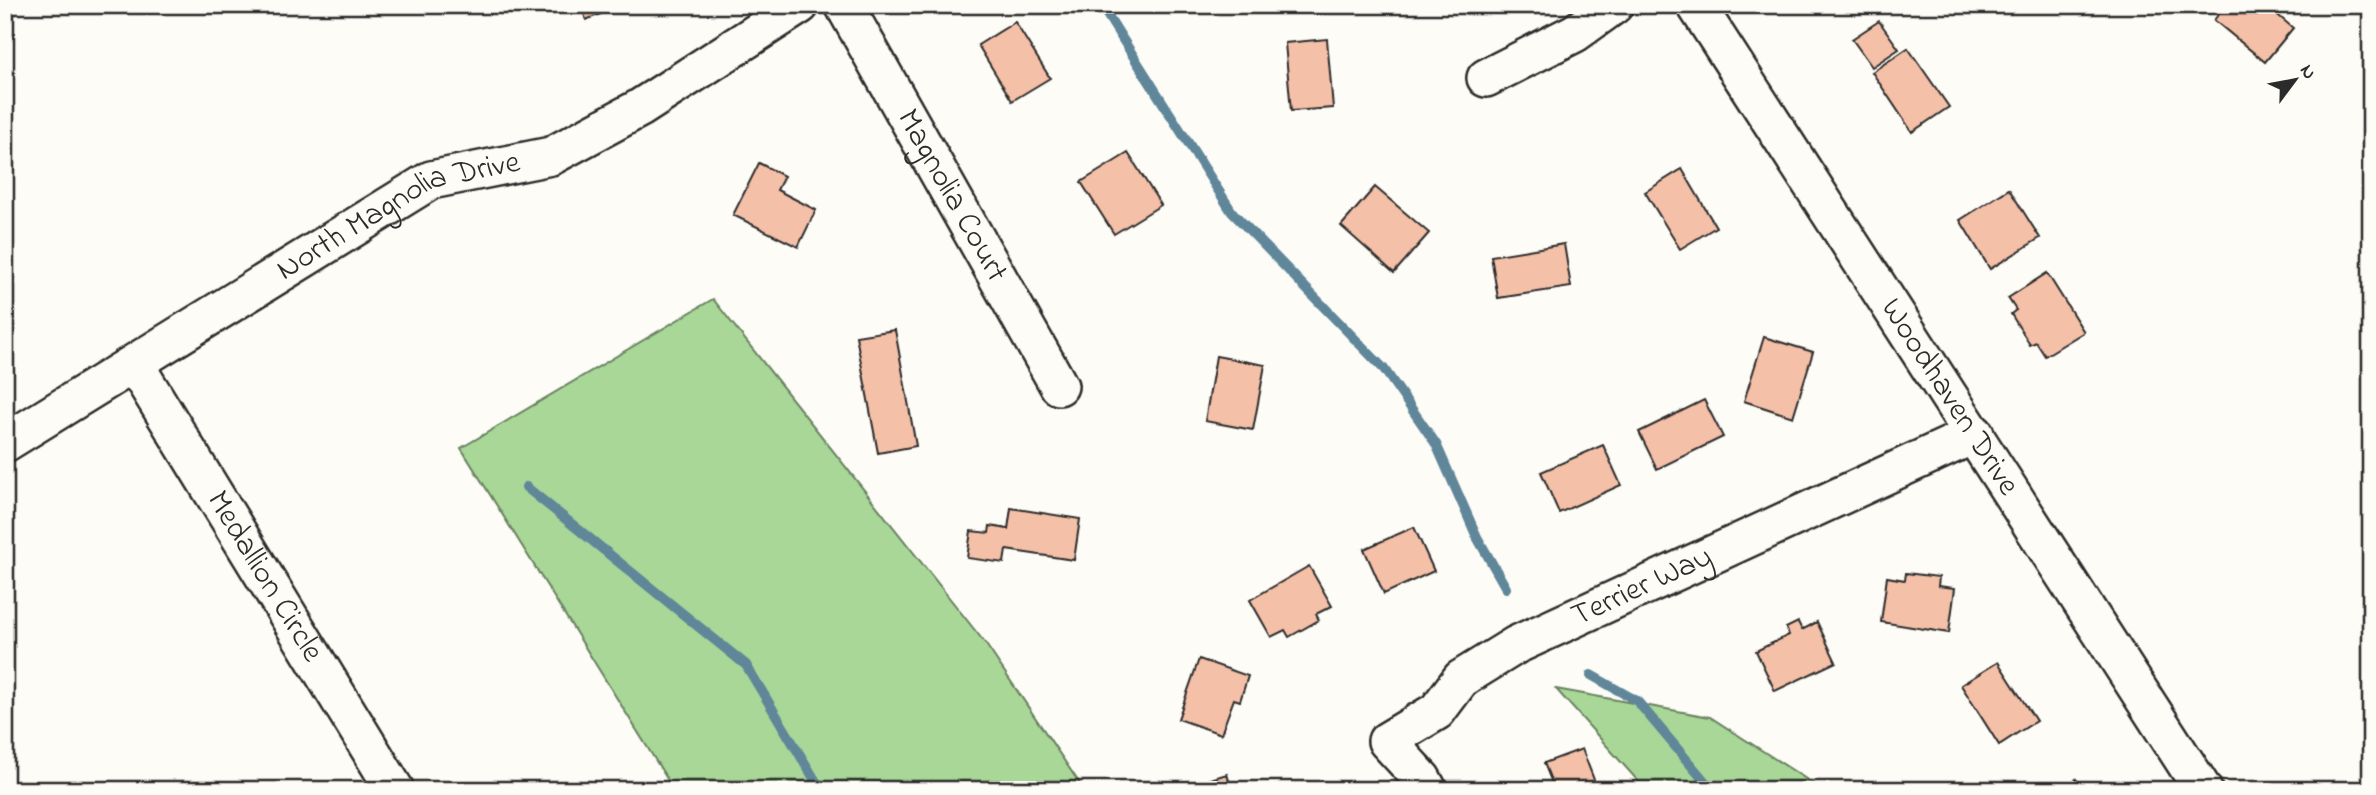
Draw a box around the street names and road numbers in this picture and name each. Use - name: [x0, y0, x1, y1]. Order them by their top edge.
- street label: Magnolia Court: [884, 100, 1019, 291]
- street label: North Magnolia Drive: [267, 139, 525, 293]
- street label: Woodhaven Drive: [1868, 289, 2031, 506]
- street label: Medallion Circle: [194, 482, 335, 672]
- street label: Terrier Way: [1564, 534, 1720, 640]

